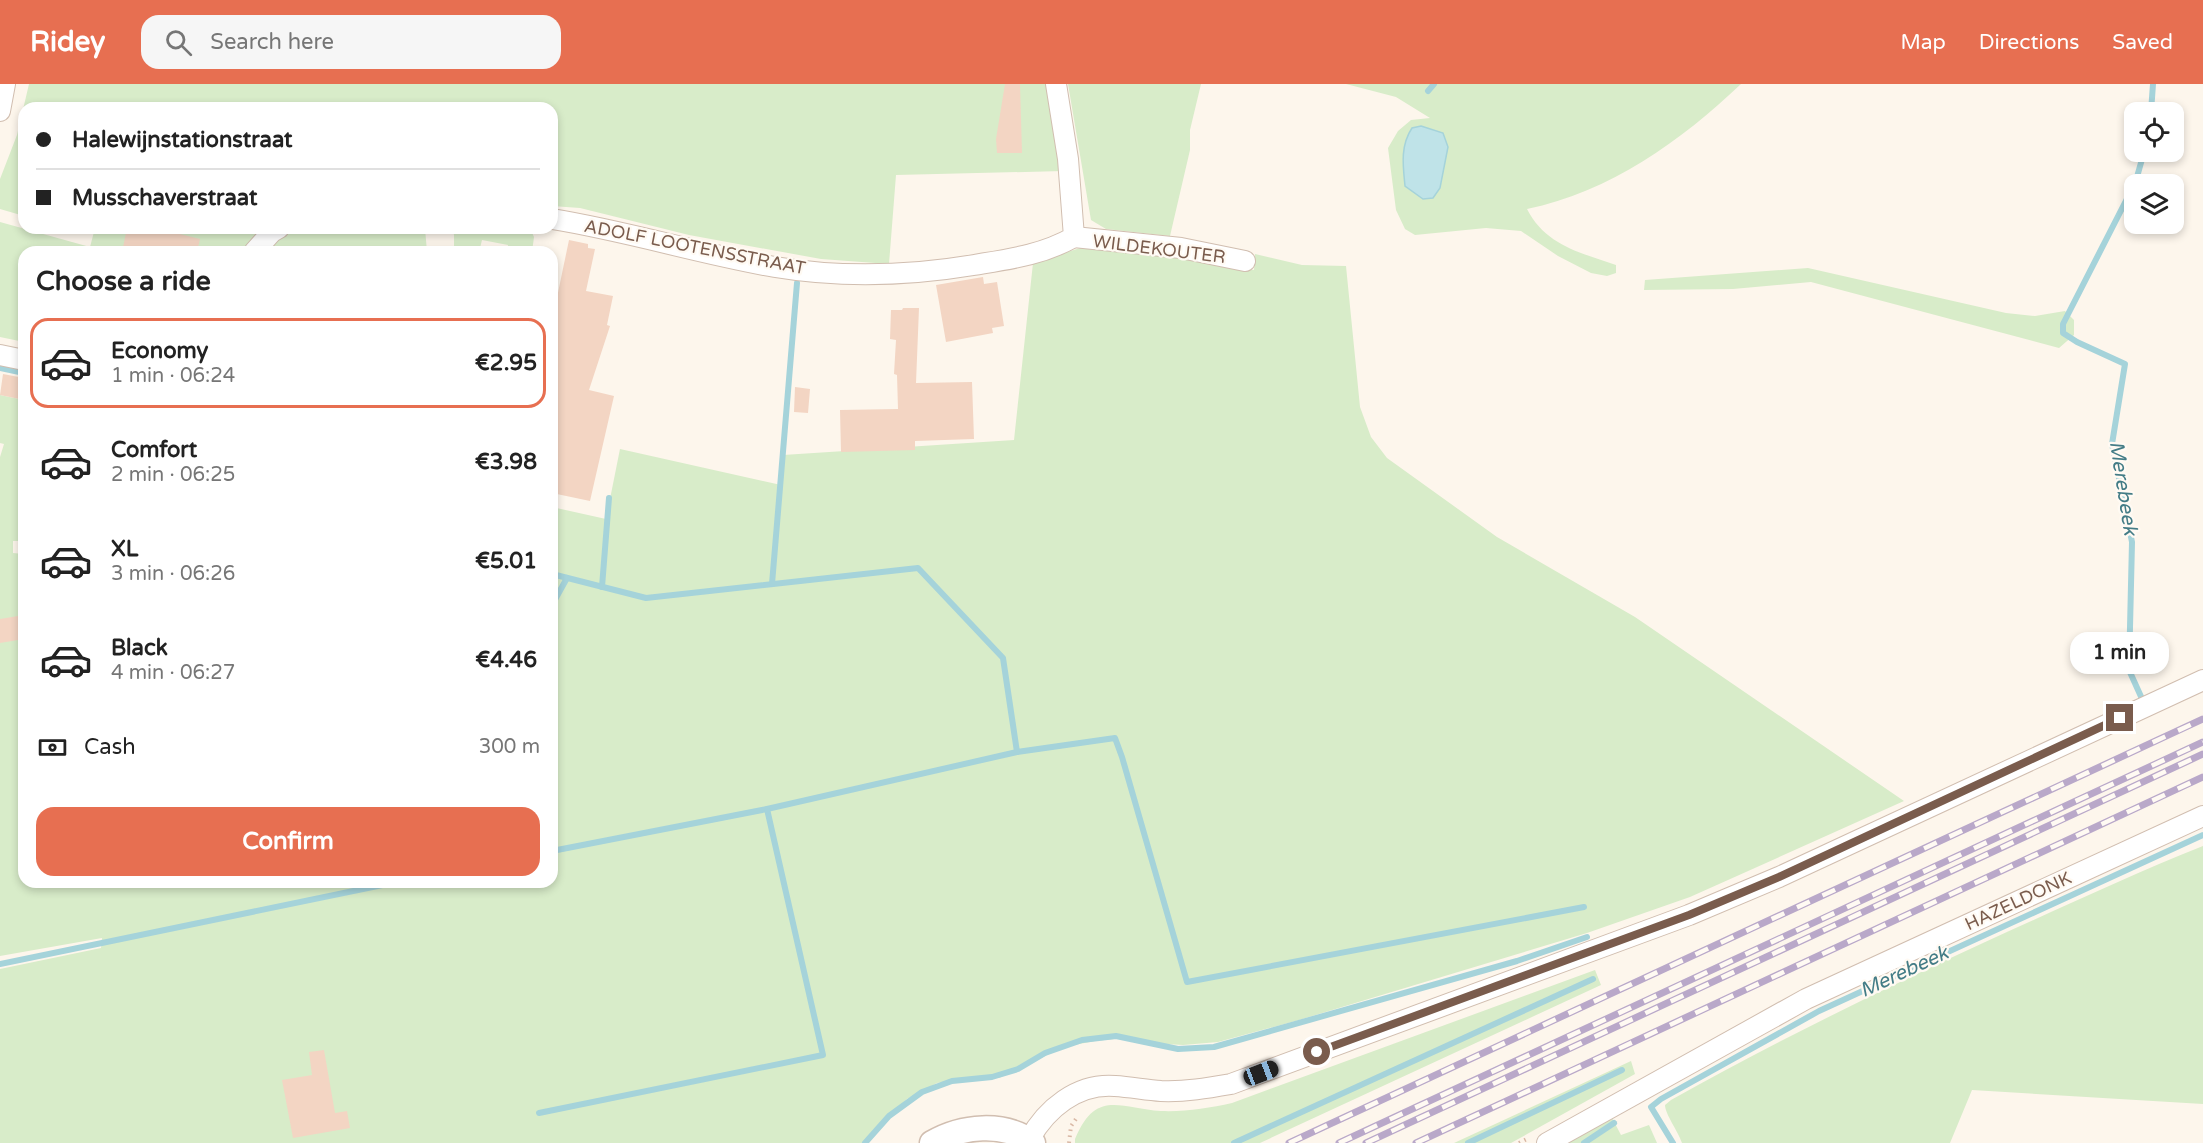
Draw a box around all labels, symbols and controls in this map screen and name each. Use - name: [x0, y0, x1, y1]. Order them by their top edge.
- search box: [141, 15, 561, 69]
- text: Ridey: [30, 25, 105, 59]
- icon: search: [162, 26, 195, 59]
- text: Search here: [210, 29, 334, 55]
- text: Map: [1900, 30, 1946, 55]
- text: Directions: [1979, 30, 2079, 55]
- text: Saved: [2112, 30, 2173, 55]
- map controls: [2124, 102, 2184, 234]
- button: locate: [2124, 102, 2184, 162]
- text: Halewijnstationstraat: [72, 127, 293, 153]
- button: layers: [2124, 174, 2184, 234]
- text: Musschaverstraat: [72, 185, 257, 211]
- street label: ADOLF LOOTENSSTRAAT: [582, 215, 808, 279]
- street label: WILDEKOUTER: [1091, 230, 1227, 268]
- text: Choose a ride: [36, 265, 211, 298]
- icon: car: [39, 336, 93, 390]
- text: Economy: [111, 338, 208, 364]
- text: €2.95: [475, 350, 537, 376]
- text: 1 min · 06:24: [111, 364, 235, 388]
- icon: car: [39, 435, 93, 489]
- text: Comfort: [111, 437, 197, 463]
- water label: Merebeek: [2104, 439, 2143, 539]
- text: €3.98: [475, 449, 537, 475]
- text: 2 min · 06:25: [111, 463, 235, 487]
- icon: car: [39, 534, 93, 588]
- text: XL: [111, 536, 138, 562]
- text: €5.01: [475, 548, 537, 574]
- text: 3 min · 06:26: [111, 562, 235, 586]
- callout: 1 min: [2070, 631, 2170, 673]
- icon: car: [39, 633, 93, 687]
- text: Black: [111, 635, 168, 661]
- text: 1 min: [2093, 641, 2146, 665]
- text: €4.46: [475, 647, 537, 673]
- text: 4 min · 06:27: [111, 661, 235, 685]
- route end: [2106, 704, 2133, 731]
- icon: cash: [36, 731, 69, 764]
- text: Cash: [84, 734, 136, 760]
- text: 300 m: [479, 735, 540, 759]
- button: Confirm: [36, 807, 540, 876]
- street label: HAZELDONK: [1961, 867, 2075, 935]
- water label: Merebeek: [1856, 940, 1954, 1003]
- route start: [1303, 1038, 1330, 1065]
- car: [1241, 1058, 1281, 1088]

